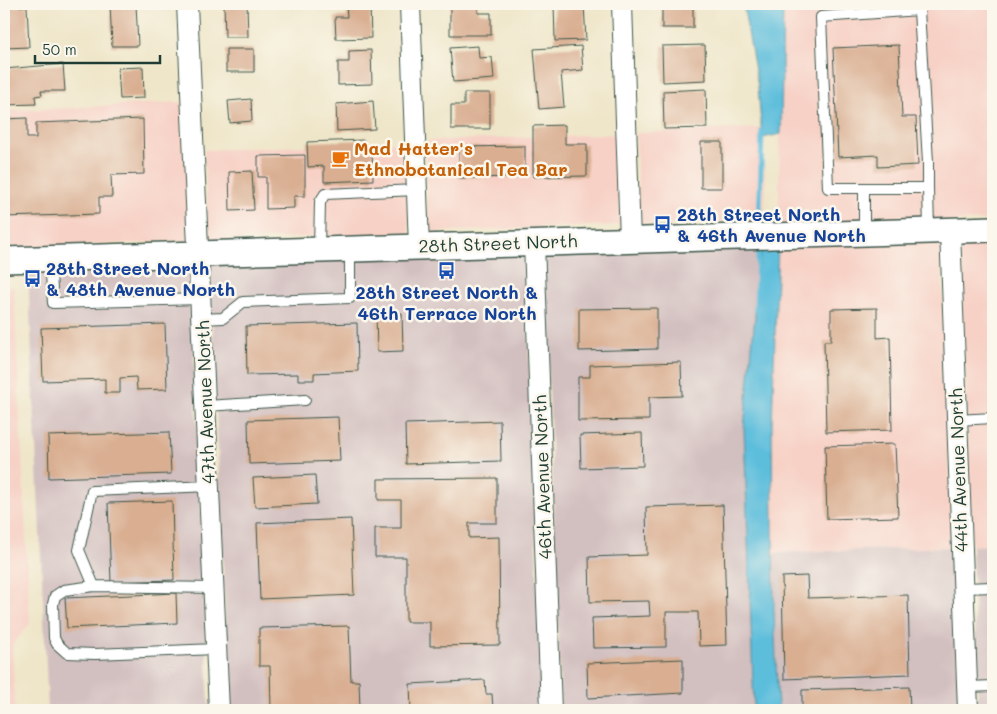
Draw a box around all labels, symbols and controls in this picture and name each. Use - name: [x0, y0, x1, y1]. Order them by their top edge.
- scale bar: [35, 32, 160, 64]
- text: 50 m: [42, 39, 77, 59]
- place label: Mad Hatter's Ethnobotanical Tea Bar: [354, 136, 568, 181]
- cafe icon: Mad Hatter's Ethnobotanical Tea Bar: [330, 149, 350, 169]
- place label: 28th Street North & 46th Avenue North: [677, 202, 866, 247]
- bus stop icon: 28th Street North & 46th Avenue North: [653, 215, 673, 235]
- street label: 28th Street North: [418, 228, 578, 258]
- place label: 28th Street North & 48th Avenue North: [46, 256, 235, 301]
- bus stop icon: 28th Street North & 46th Terrace North: [437, 260, 457, 280]
- bus stop icon: 28th Street North & 48th Avenue North: [22, 269, 42, 289]
- place label: 28th Street North & 46th Terrace North: [355, 280, 539, 325]
- street label: 47th Avenue North: [190, 320, 220, 484]
- street label: 44th Avenue North: [943, 388, 973, 552]
- street label: 46th Avenue North: [527, 394, 557, 560]

